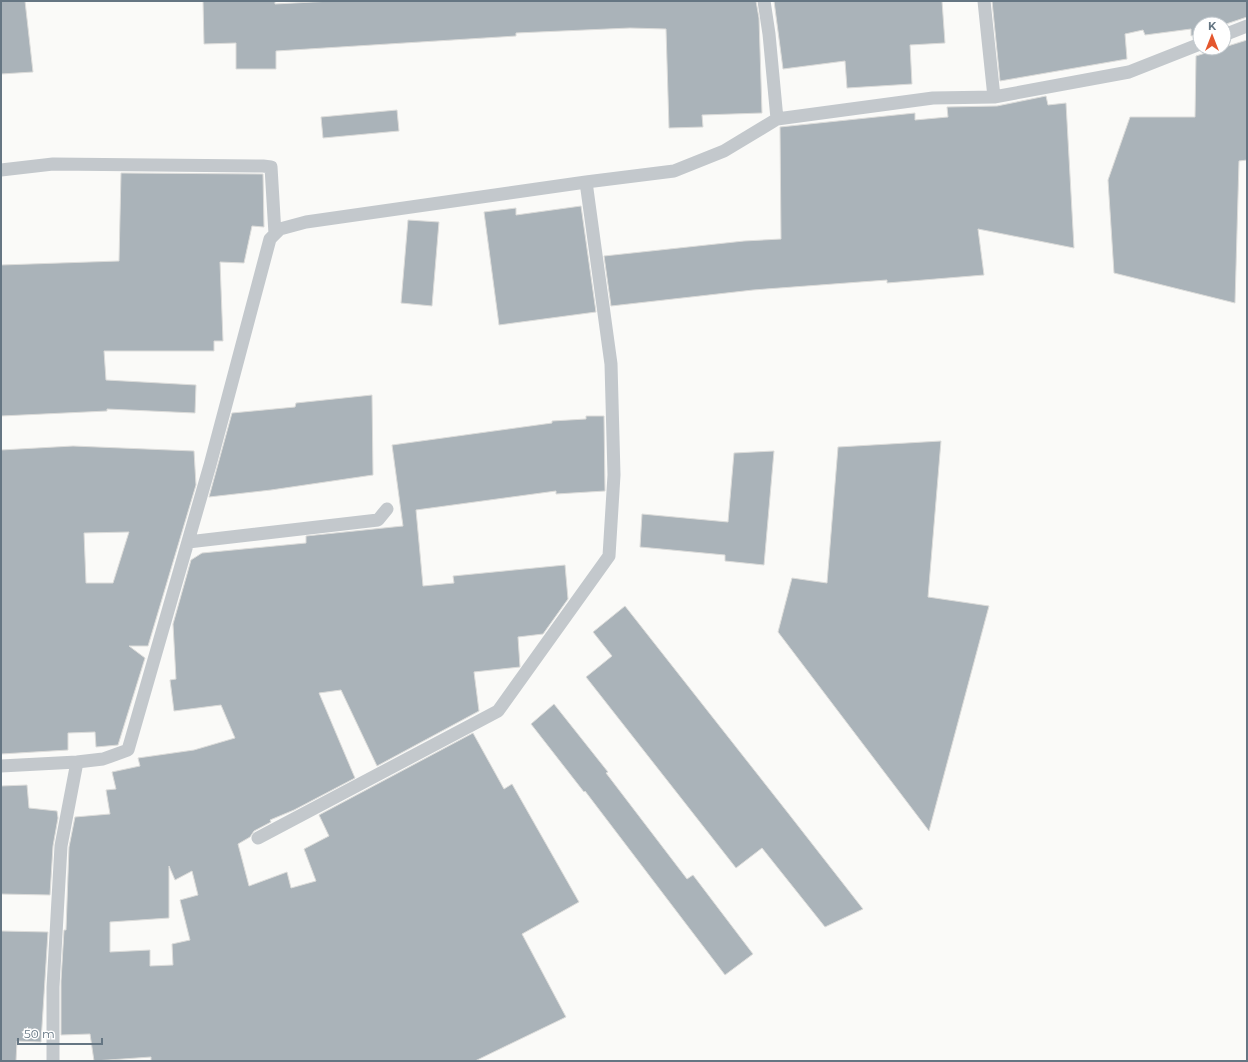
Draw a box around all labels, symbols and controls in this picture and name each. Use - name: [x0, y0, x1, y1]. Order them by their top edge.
- north arrow: [1192, 16, 1232, 56]
- text: K: [1208, 19, 1217, 33]
- scale bar: [18, 1020, 102, 1046]
- text: 50 m: [24, 1026, 55, 1041]

